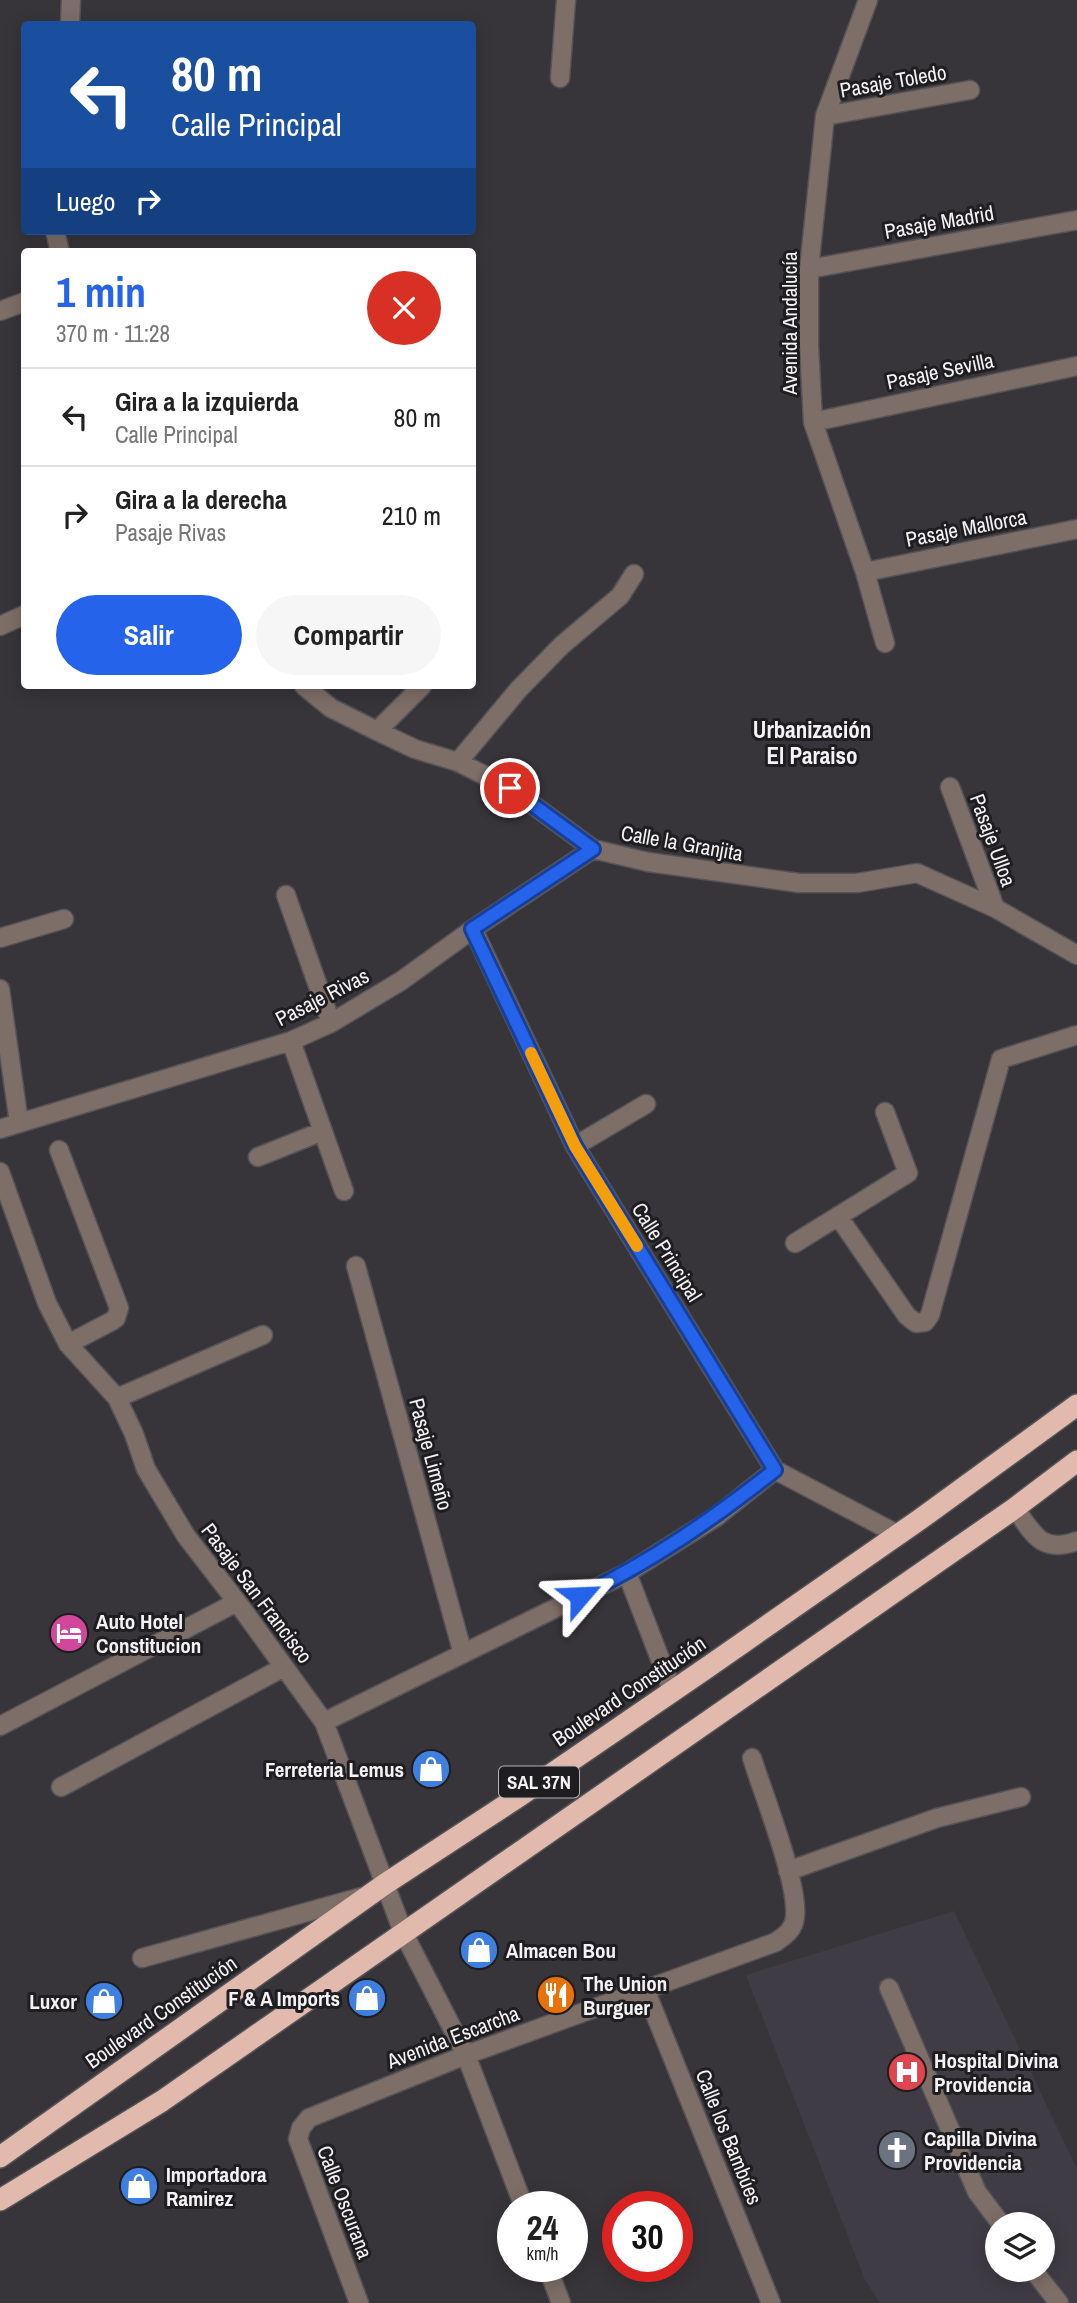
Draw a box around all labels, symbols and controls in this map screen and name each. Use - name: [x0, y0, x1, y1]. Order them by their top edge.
- text: 80 m: [171, 40, 263, 106]
- icon: left: [56, 49, 147, 140]
- street label: Pasaje Toledo: [837, 57, 949, 105]
- text: Calle Principal: [171, 103, 342, 146]
- icon: right: [129, 182, 167, 220]
- text: Luego: [56, 184, 115, 219]
- street label: Pasaje Madrid: [882, 198, 996, 246]
- street label: Avenida Andalucía: [775, 251, 804, 396]
- text: 1 min: [56, 264, 146, 320]
- button: close: [367, 271, 441, 345]
- text: 370 m · 11:28: [56, 318, 170, 349]
- street label: Pasaje Sevilla: [884, 345, 997, 397]
- text: Gira a la izquierda: [115, 384, 299, 419]
- icon: left: [56, 398, 94, 436]
- text: 80 m: [394, 400, 441, 435]
- text: Calle Principal: [115, 419, 238, 450]
- text: Gira a la derecha: [115, 482, 287, 517]
- icon: right: [56, 496, 94, 534]
- text: 210 m: [382, 498, 441, 533]
- street label: Pasaje Mallorca: [903, 502, 1029, 554]
- text: Pasaje Rivas: [115, 517, 226, 548]
- button: Salir: [56, 595, 242, 675]
- button: Compartir: [256, 595, 441, 675]
- district label: Urbanización El Paraiso: [753, 714, 871, 771]
- pin: [480, 758, 540, 818]
- icon: arrive: [491, 769, 529, 807]
- street label: Pasaje Ulloa: [963, 790, 1023, 891]
- street label: Calle la Granjita: [619, 818, 746, 868]
- street label: Pasaje Rivas: [270, 961, 374, 1033]
- street label: Calle Principal: [625, 1197, 709, 1307]
- street label: Pasaje Limeño: [402, 1395, 460, 1513]
- street label: Pasaje San Francisco: [195, 1517, 319, 1669]
- position arrow: [543, 1559, 617, 1633]
- place label: Auto Hotel Constitucion: [96, 1607, 201, 1660]
- hotel icon: Auto Hotel Constitucion: [48, 1612, 90, 1654]
- street label: Boulevard Constitución: [547, 1629, 711, 1753]
- shop icon: Ferreteria Lemus: [410, 1748, 452, 1790]
- place label: Ferreteria Lemus: [265, 1755, 404, 1784]
- road number: SAL 37N: [499, 1766, 579, 1798]
- shop icon: Almacen Bou: [458, 1929, 500, 1971]
- place label: Almacen Bou: [506, 1936, 616, 1965]
- street label: Boulevard Constitución: [79, 1949, 243, 2075]
- place label: The Union Burguer: [583, 1969, 667, 2022]
- restaurant icon: The Union Burguer: [535, 1974, 577, 2016]
- shop icon: F & A Imports: [346, 1977, 388, 2019]
- shop icon: Luxor: [83, 1980, 125, 2022]
- place label: F & A Imports: [228, 1984, 340, 2013]
- place label: Luxor: [29, 1987, 77, 2016]
- street label: Avenida Escarcha: [382, 1998, 524, 2076]
- place label: Hospital Divina Providencia: [934, 2046, 1059, 2099]
- hospital icon: Hospital Divina Providencia: [886, 2051, 928, 2093]
- street label: Calle los Bambúes: [689, 2065, 769, 2209]
- place label: Capilla Divina Providencia: [924, 2124, 1037, 2177]
- church icon: Capilla Divina Providencia: [876, 2129, 918, 2171]
- street label: Calle Oscurana: [310, 2141, 380, 2263]
- place label: Importadora Ramirez: [166, 2160, 267, 2213]
- shop icon: Importadora Ramirez: [118, 2165, 160, 2207]
- speed limit sign: 30: [602, 2191, 693, 2282]
- text: 24: [527, 2204, 558, 2251]
- map controls: [985, 2212, 1055, 2282]
- button: layers: [985, 2212, 1055, 2282]
- text: km/h: [527, 2241, 559, 2266]

